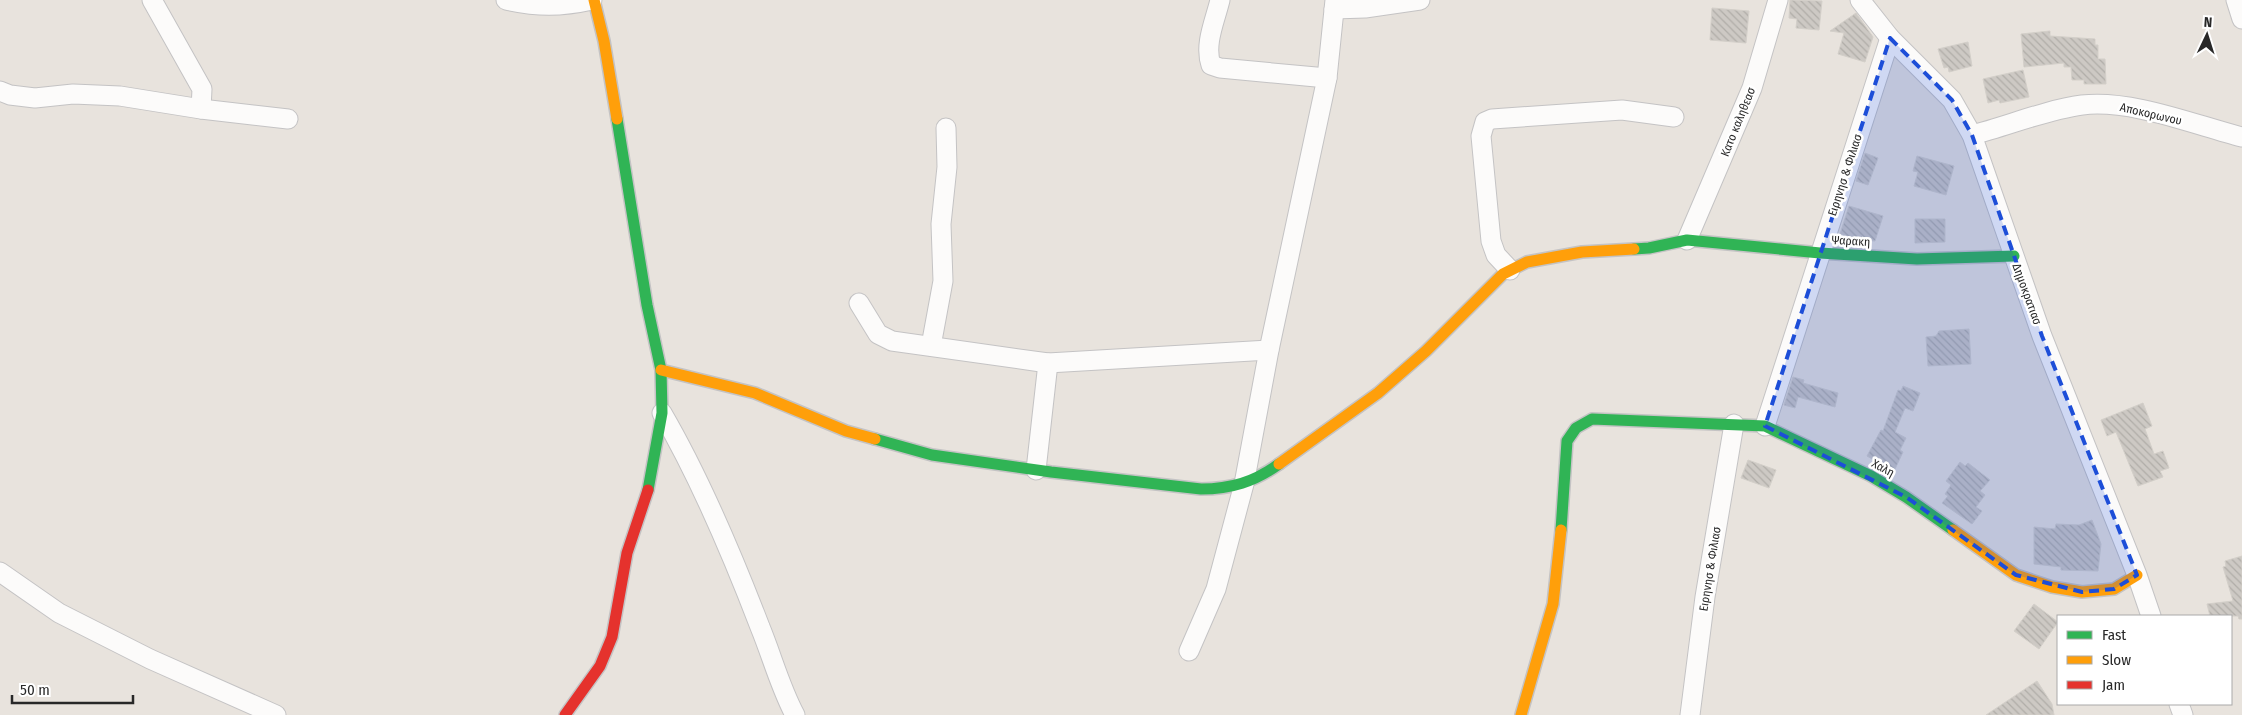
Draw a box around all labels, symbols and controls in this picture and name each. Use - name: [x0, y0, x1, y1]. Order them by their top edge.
- north arrow: [2182, 10, 2232, 60]
- text: N: [2203, 14, 2213, 31]
- street label: Κατο καληθεασ: [1718, 85, 1758, 159]
- street label: Αποκορωνου: [2119, 100, 2183, 128]
- street label: Ειρηνησ & Φιλιασ: [1825, 132, 1865, 218]
- street label: Ψαρακη: [1831, 233, 1871, 249]
- street label: Δημοκρατιασ: [2009, 261, 2045, 327]
- street label: Χαλη: [1869, 456, 1897, 480]
- street label: Ειρηνησ & Φιλιασ: [1696, 525, 1724, 612]
- legend: [2057, 615, 2232, 705]
- text: Fast: [2102, 626, 2126, 644]
- text: Slow: [2102, 651, 2131, 669]
- scale bar: [12, 672, 134, 704]
- text: Jam: [2102, 676, 2125, 694]
- text: 50 m: [20, 681, 50, 699]

